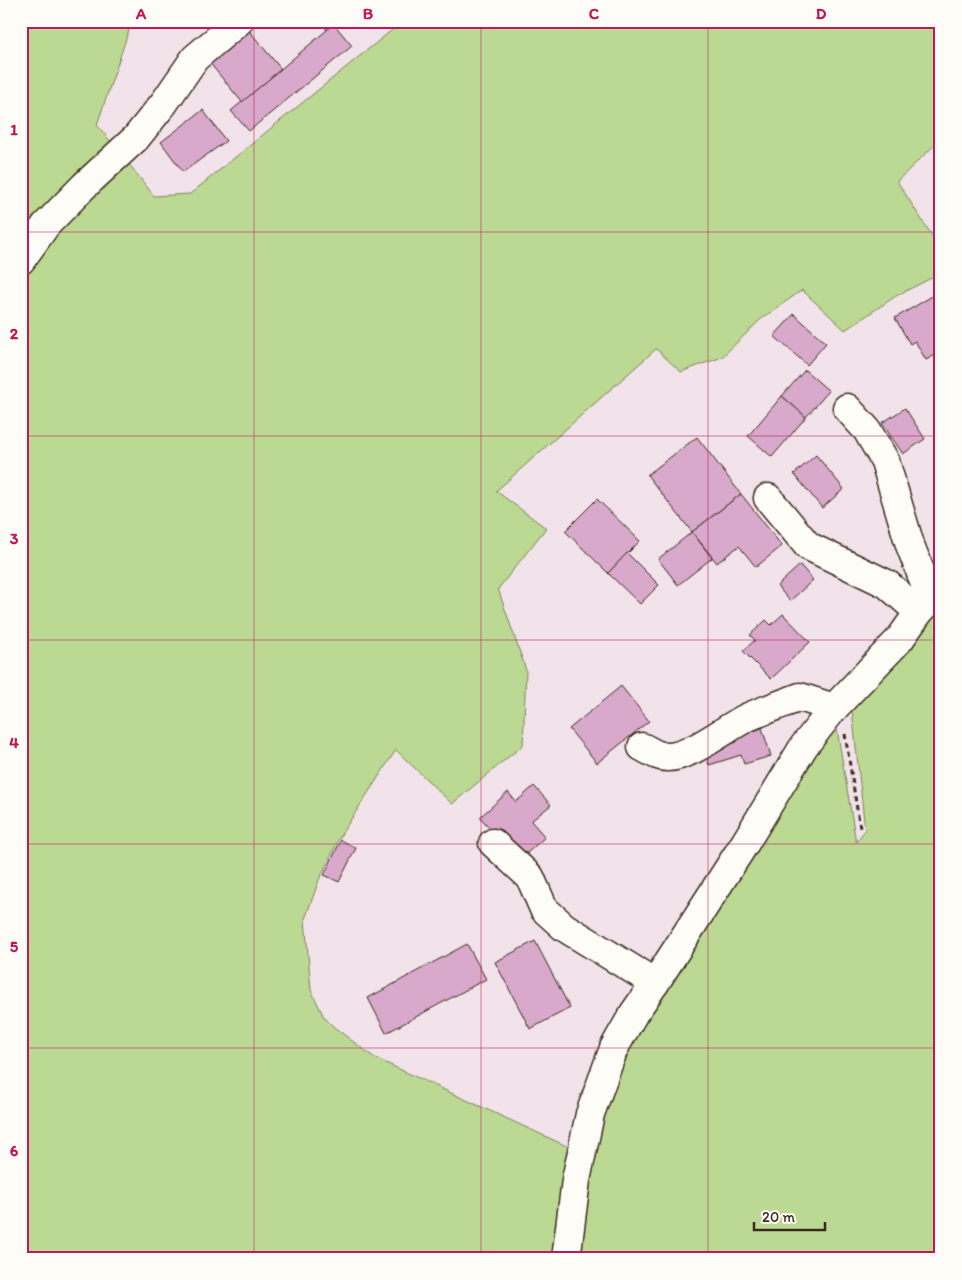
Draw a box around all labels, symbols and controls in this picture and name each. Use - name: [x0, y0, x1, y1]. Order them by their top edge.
- text: A: [135, 4, 147, 23]
- text: B: [363, 4, 374, 23]
- text: C: [589, 4, 600, 23]
- text: D: [816, 4, 827, 23]
- text: 1: [10, 120, 18, 139]
- text: 2: [10, 324, 19, 343]
- text: 3: [10, 529, 19, 548]
- text: 4: [9, 733, 19, 752]
- text: 5: [10, 937, 19, 956]
- text: 6: [10, 1141, 19, 1160]
- scale bar: [754, 1200, 826, 1232]
- text: 20 m: [762, 1208, 796, 1226]

